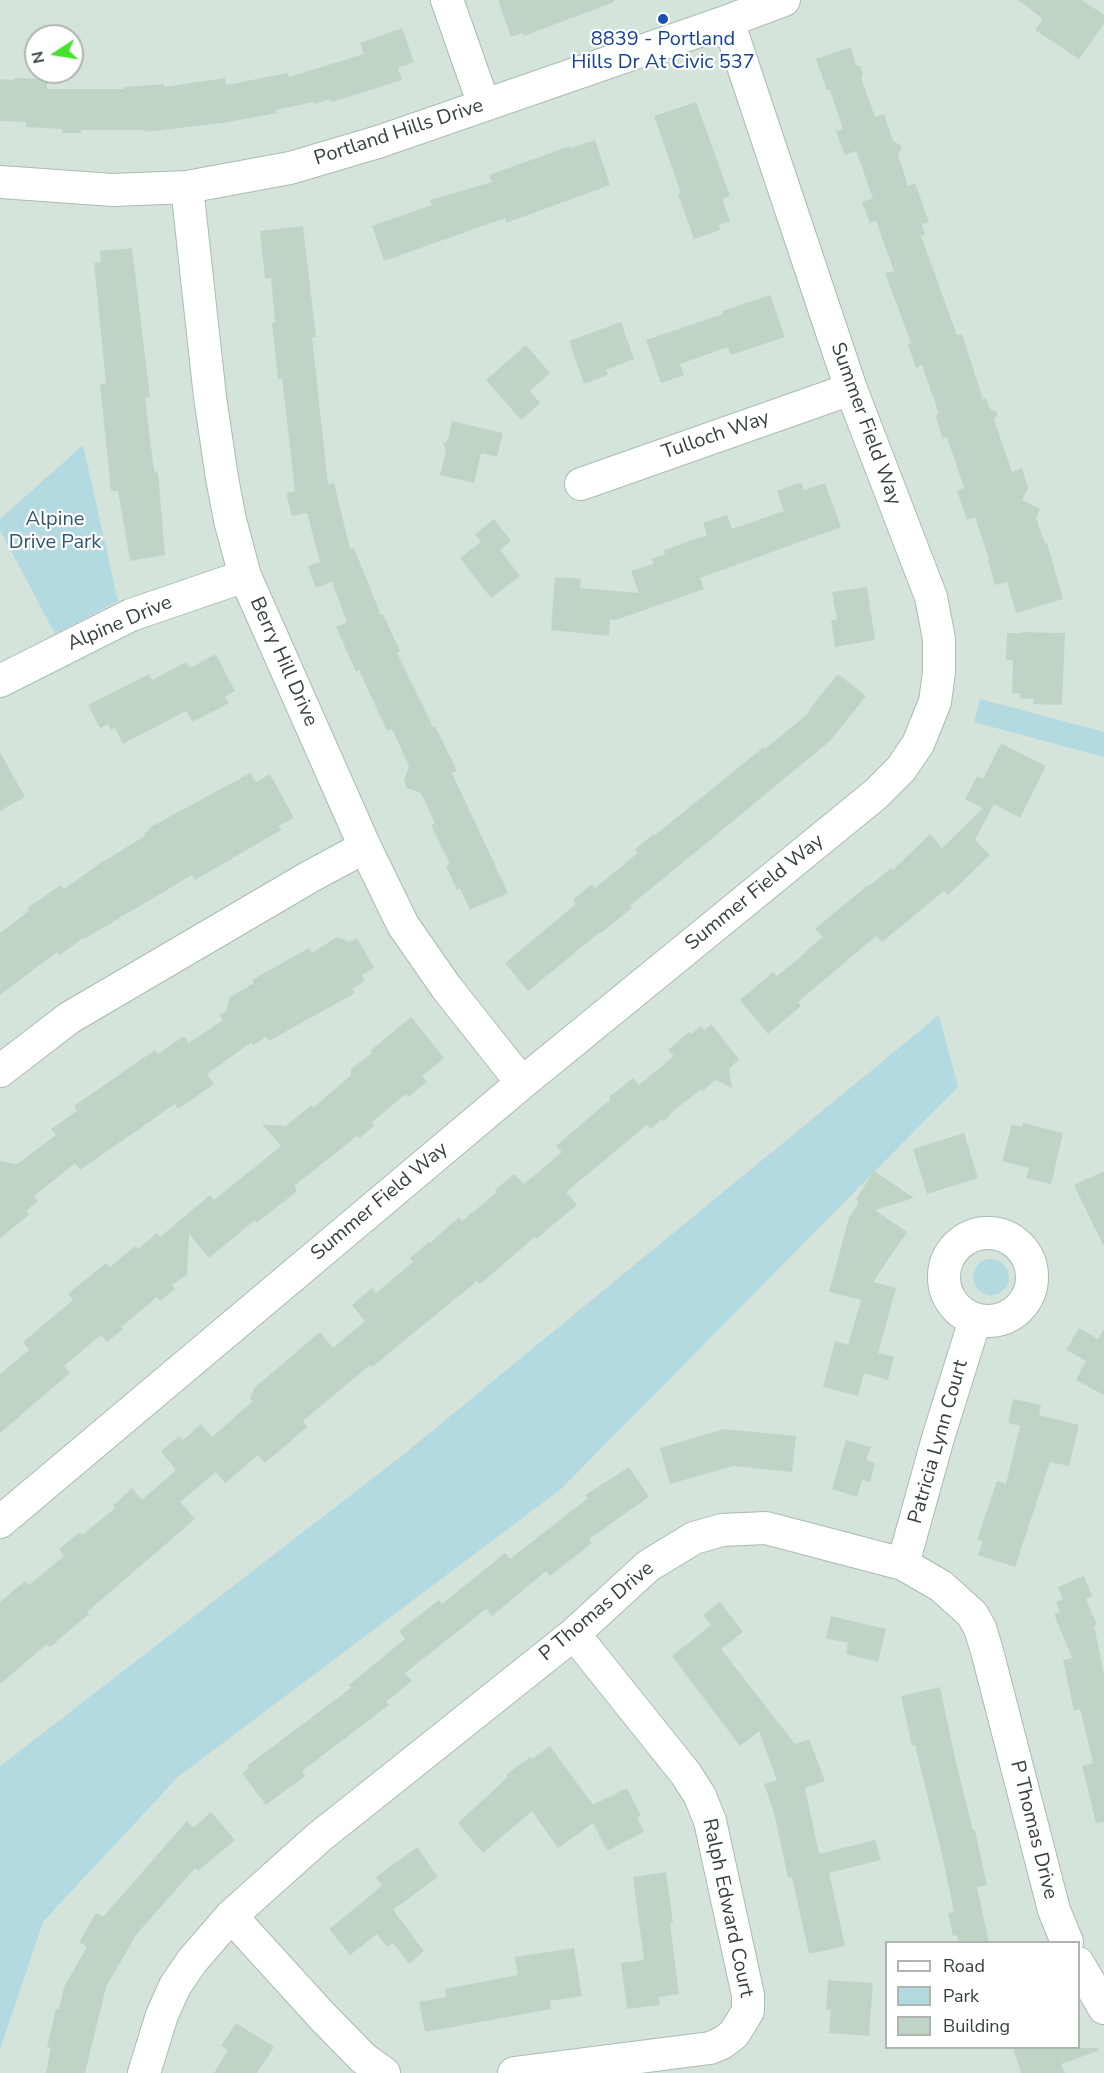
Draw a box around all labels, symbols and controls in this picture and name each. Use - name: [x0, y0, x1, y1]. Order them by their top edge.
- marker: 8839 - Portland Hills Dr At Civic 537: [656, 12, 670, 26]
- north arrow: [24, 24, 84, 84]
- place label: 8839 - Portland Hills Dr At Civic 537: [571, 28, 755, 75]
- text: N: [26, 49, 50, 65]
- street label: Portland Hills Drive: [311, 94, 487, 172]
- street label: Summer Field Way: [824, 339, 906, 509]
- street label: Tulloch Way: [659, 406, 773, 466]
- park label: Alpine Drive Park: [9, 508, 101, 555]
- street label: Alpine Drive: [64, 591, 176, 657]
- street label: Berry Hill Drive: [244, 594, 322, 730]
- street label: Summer Field Way: [681, 830, 829, 956]
- street label: Summer Field Way: [307, 1138, 453, 1266]
- street label: Patricia Lynn Court: [904, 1357, 974, 1527]
- street label: P Thomas Drive: [535, 1557, 659, 1667]
- street label: P Thomas Drive: [1004, 1758, 1062, 1902]
- street label: Ralph Edward Court: [696, 1816, 758, 2000]
- legend: [885, 1941, 1080, 2049]
- text: Road: [943, 1954, 985, 1978]
- text: Park: [943, 1984, 979, 2008]
- text: Building: [943, 2014, 1010, 2038]

